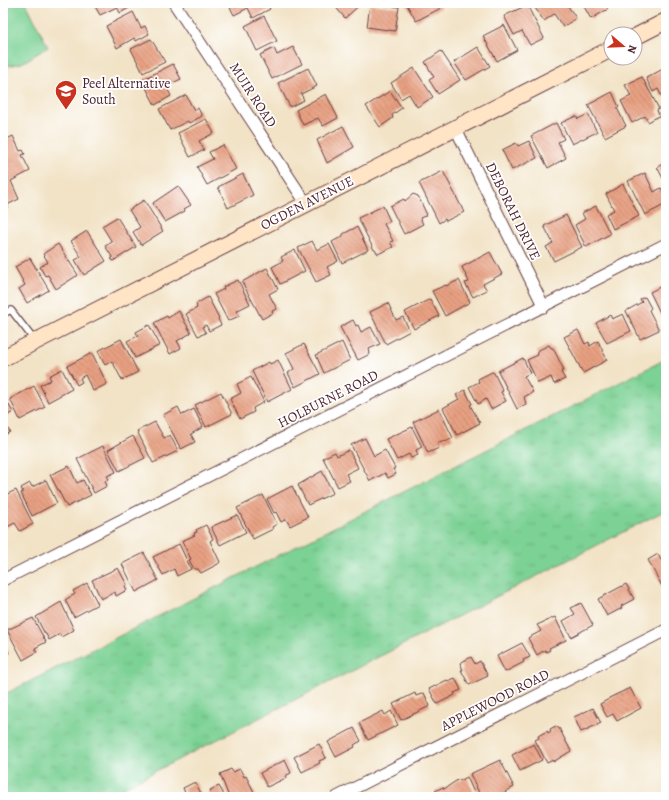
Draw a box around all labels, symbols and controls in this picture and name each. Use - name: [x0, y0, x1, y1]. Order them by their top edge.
- north arrow: [603, 26, 643, 66]
- text: N: [624, 43, 640, 55]
- street label: MUIR ROAD: [225, 59, 281, 131]
- place label: Peel Alternative South: [82, 74, 170, 109]
- school or university icon: Peel Alternative South: [53, 78, 79, 111]
- street label: DEBORAH DRIVE: [481, 159, 545, 263]
- street label: OGDEN AVENUE: [257, 171, 357, 235]
- street label: HOLBURNE ROAD: [274, 365, 382, 433]
- street label: APPLEWOOD ROAD: [437, 664, 553, 736]

